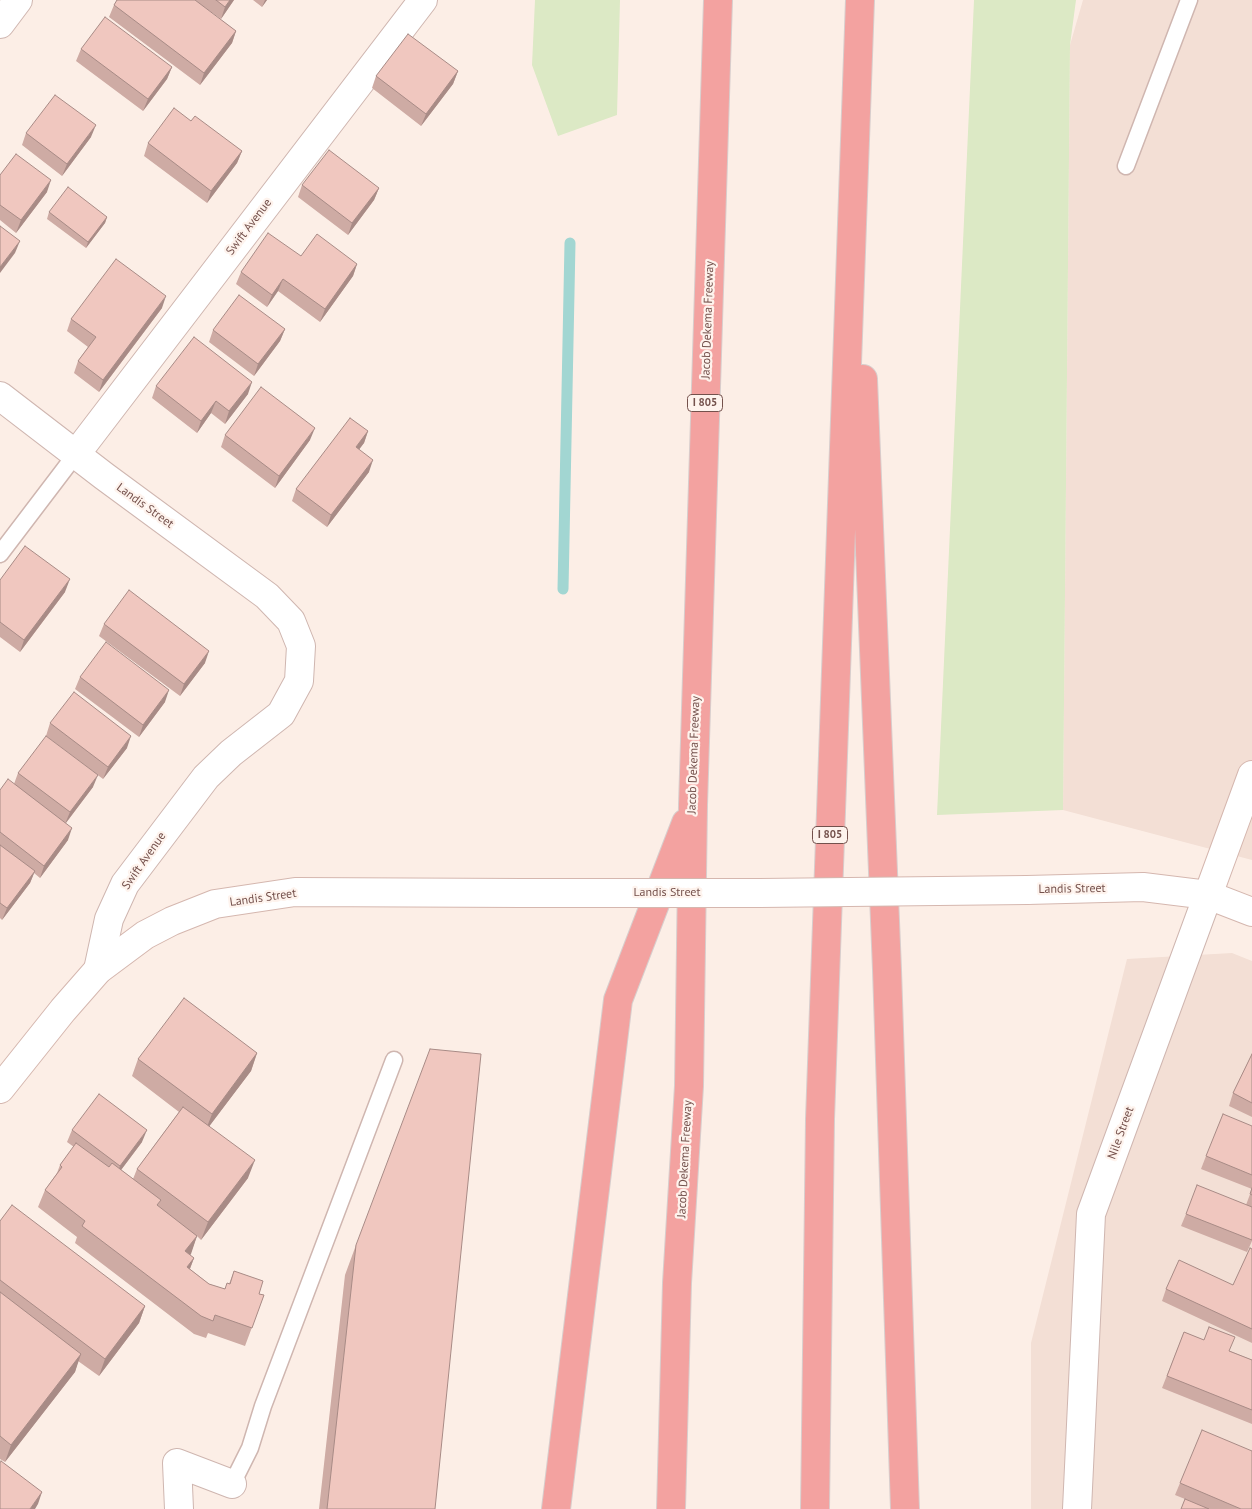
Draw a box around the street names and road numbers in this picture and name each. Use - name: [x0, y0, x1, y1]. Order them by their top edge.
- street label: Swift Avenue: [223, 196, 275, 258]
- street label: Jacob Dekema Freeway: [699, 261, 717, 379]
- road number: I 805: [688, 394, 722, 412]
- street label: Landis Street: [114, 480, 176, 532]
- street label: Jacob Dekema Freeway: [685, 696, 703, 814]
- road number: I 805: [812, 826, 848, 844]
- street label: Swift Avenue: [119, 830, 169, 892]
- street label: Landis Street: [1038, 881, 1106, 897]
- street label: Landis Street: [229, 886, 297, 910]
- street label: Landis Street: [633, 886, 701, 900]
- street label: Jacob Dekema Freeway: [675, 1100, 695, 1218]
- street label: Nile Street: [1105, 1105, 1137, 1161]

